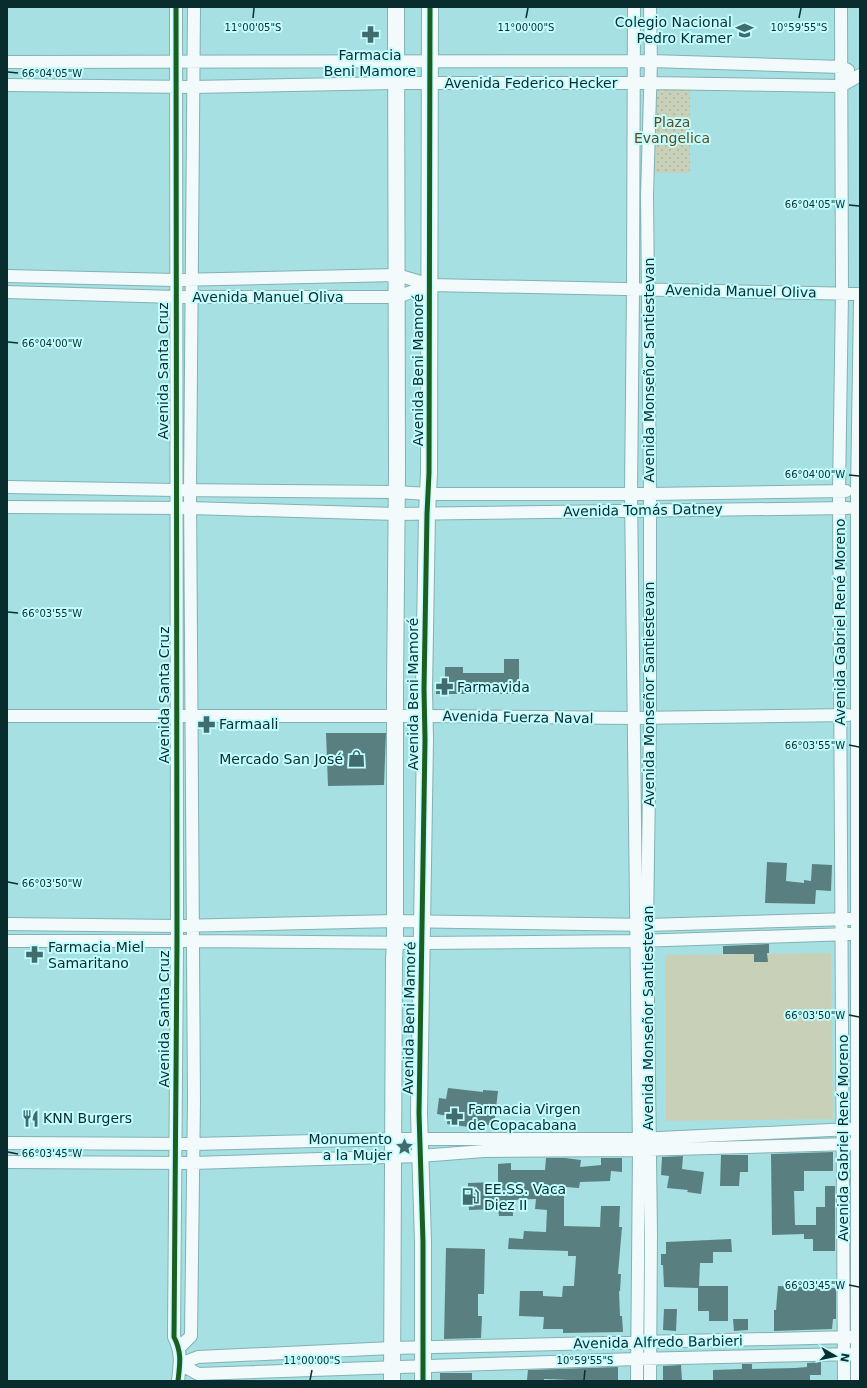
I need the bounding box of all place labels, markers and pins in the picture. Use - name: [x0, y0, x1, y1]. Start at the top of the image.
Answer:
- place label: Colegio Nacional Pedro Kramer: [615, 14, 732, 46]
- school or university icon: Colegio Nacional Pedro Kramer: [735, 20, 755, 40]
- pharmacy icon: Farmacia Beni Mamore: [360, 25, 380, 45]
- place label: Farmacia Beni Mamore: [324, 47, 416, 79]
- pharmacy icon: Farmavida: [434, 677, 454, 697]
- place label: Farmavida: [457, 679, 530, 695]
- pharmacy icon: Farmaali: [196, 714, 216, 734]
- place label: Farmaali: [219, 716, 278, 732]
- shop icon: Mercado San José: [346, 749, 366, 769]
- place label: Mercado San José: [219, 751, 343, 767]
- place label: Farmacia Miel Samaritano: [48, 939, 144, 971]
- pharmacy icon: Farmacia Miel Samaritano: [25, 945, 45, 965]
- place label: Farmacia Virgen de Copacabana: [468, 1101, 581, 1133]
- pharmacy icon: Farmacia Virgen de Copacabana: [445, 1107, 465, 1127]
- restaurant icon: KNN Burgers: [20, 1108, 40, 1128]
- place label: KNN Burgers: [43, 1110, 132, 1126]
- place label: Monumento a la Mujer: [308, 1131, 392, 1163]
- place icon: Monumento a la Mujer: [395, 1137, 415, 1157]
- place label: EE.SS. Vaca Diez II: [484, 1181, 566, 1213]
- fuel station icon: EE.SS. Vaca Diez II: [461, 1187, 481, 1207]

